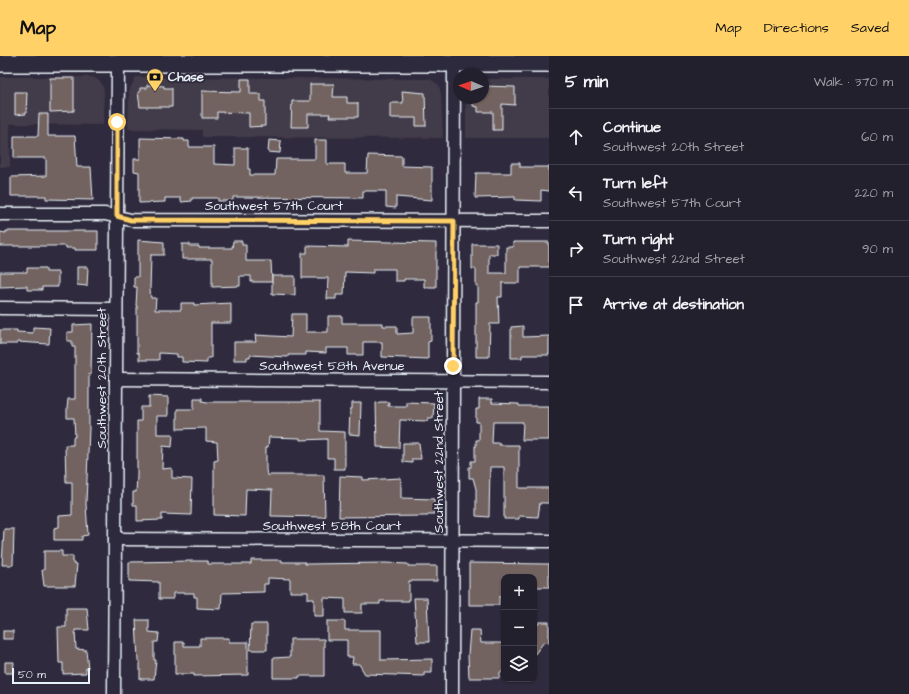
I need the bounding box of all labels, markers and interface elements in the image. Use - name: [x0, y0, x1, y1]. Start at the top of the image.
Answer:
- text: Map: [20, 15, 56, 42]
- text: Map: [715, 18, 742, 38]
- text: Directions: [764, 18, 829, 38]
- text: Saved: [851, 18, 889, 38]
- bank icon: Chase: [145, 67, 165, 92]
- place label: Chase: [168, 68, 204, 86]
- north arrow: [453, 68, 489, 104]
- text: 5 min: [565, 70, 608, 94]
- text: Walk · 370 m: [814, 73, 893, 91]
- route start: [108, 113, 126, 131]
- text: Continue: [603, 117, 661, 138]
- icon: ahead: [565, 126, 587, 148]
- text: 60 m: [861, 128, 893, 146]
- text: Southwest 20th Street: [603, 138, 744, 156]
- text: Turn left: [603, 173, 667, 194]
- icon: left: [565, 182, 587, 204]
- text: 220 m: [855, 184, 893, 202]
- text: Southwest 57th Court: [603, 194, 741, 212]
- street label: Southwest 57th Court: [205, 197, 344, 215]
- text: Turn right: [603, 229, 674, 250]
- icon: right: [565, 238, 587, 260]
- text: 90 m: [862, 240, 893, 258]
- text: Southwest 22nd Street: [603, 250, 745, 268]
- icon: arrive: [565, 294, 587, 316]
- text: Arrive at destination: [603, 294, 744, 315]
- street label: Southwest 20th Street: [93, 307, 111, 449]
- street label: Southwest 58th Avenue: [259, 357, 405, 375]
- route end: [444, 357, 462, 375]
- street label: Southwest 22nd Street: [430, 390, 448, 533]
- street label: Southwest 58th Court: [263, 517, 402, 535]
- map controls: [501, 574, 537, 682]
- button: +: [501, 574, 537, 610]
- button: −: [501, 610, 537, 646]
- button: layers: [501, 646, 537, 682]
- scale bar: [12, 666, 90, 685]
- text: 50 m: [18, 667, 46, 682]

